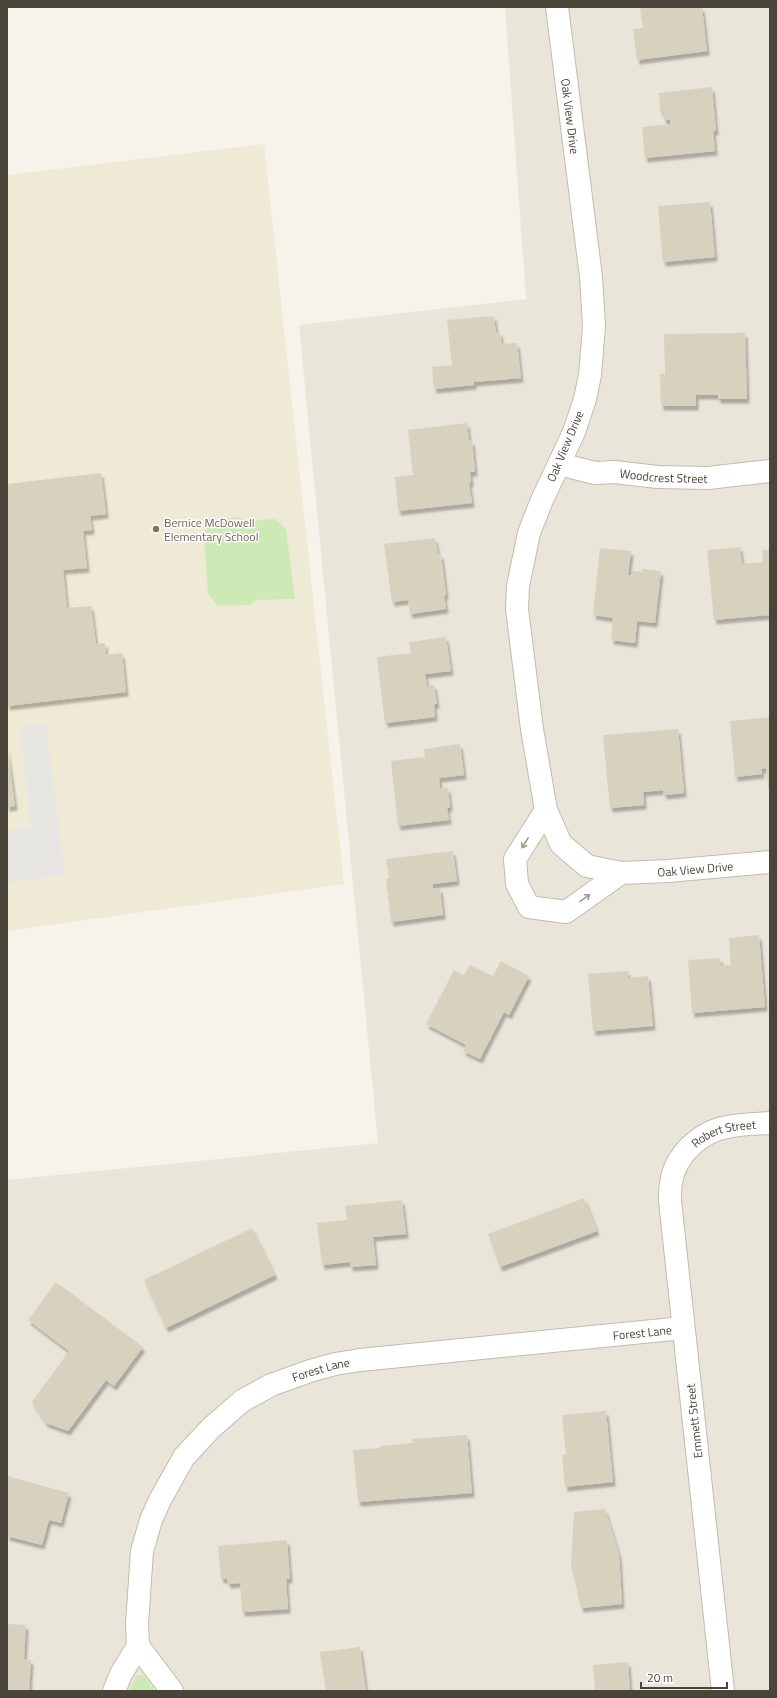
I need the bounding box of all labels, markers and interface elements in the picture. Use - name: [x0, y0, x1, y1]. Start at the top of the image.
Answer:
- street label: Oak View Drive: [557, 77, 585, 155]
- street label: Oak View Drive: [541, 407, 589, 485]
- street label: Woodcrest Street: [619, 463, 709, 488]
- place label: Bernice McDowell Elementary School: [164, 513, 258, 546]
- marker: Bernice McDowell Elementary School: [151, 524, 161, 534]
- one-way arrow: [521, 837, 529, 848]
- street label: Oak View Drive: [657, 856, 734, 881]
- one-way arrow: [579, 894, 590, 902]
- street label: Robert Street: [686, 1114, 757, 1152]
- street label: Forest Lane: [612, 1320, 673, 1344]
- street label: Forest Lane: [289, 1352, 351, 1386]
- street label: Emmett Street: [681, 1382, 707, 1459]
- scale bar: [641, 1664, 727, 1690]
- text: 20 m: [647, 1668, 673, 1687]

